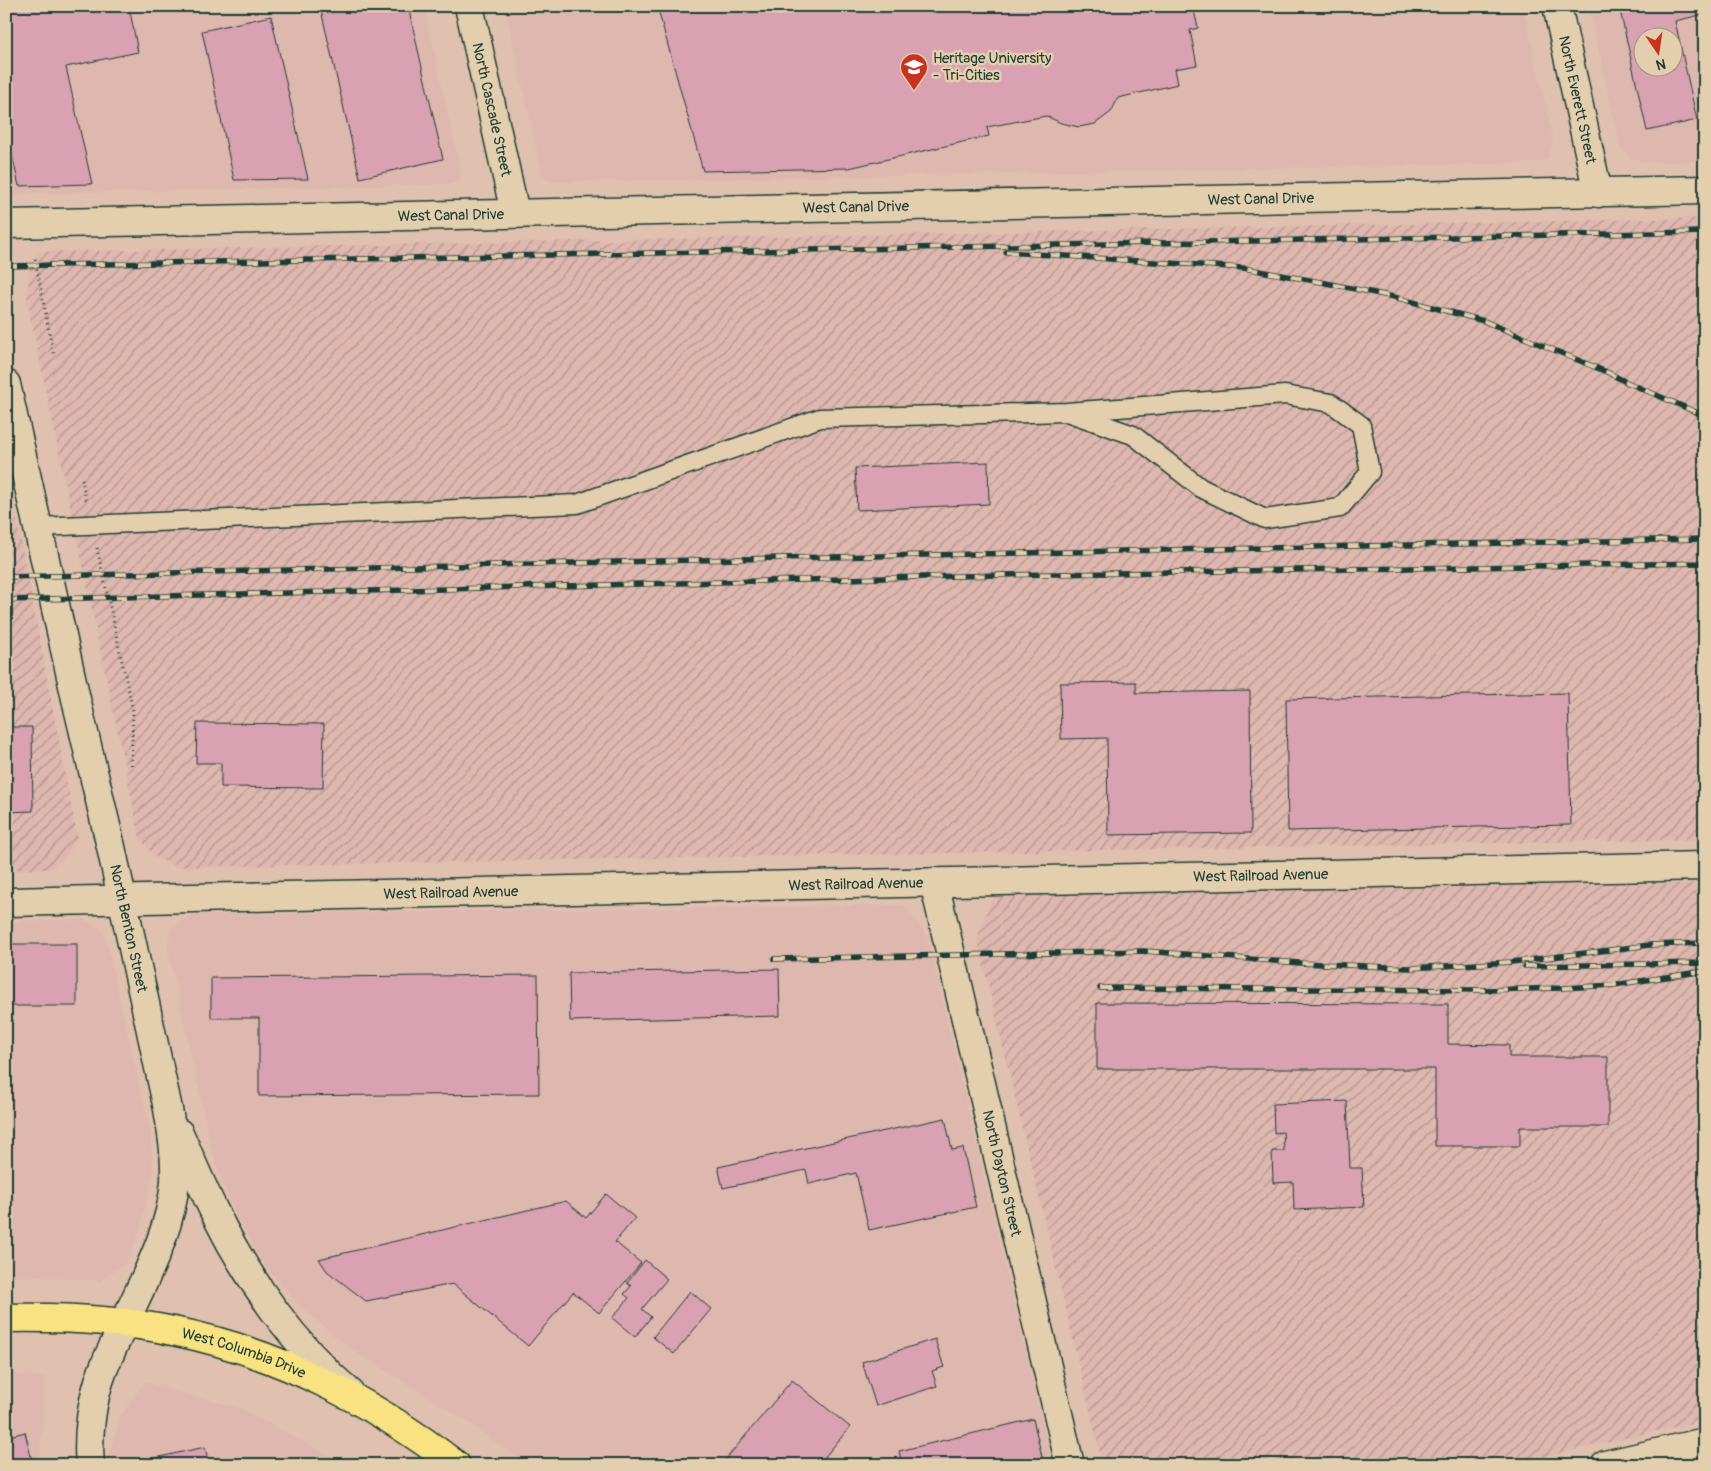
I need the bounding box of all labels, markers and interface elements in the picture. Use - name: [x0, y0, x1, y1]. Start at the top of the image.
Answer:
- north arrow: [1634, 28, 1684, 78]
- street label: North Everett Street: [1554, 34, 1601, 167]
- street label: North Cascade Street: [467, 41, 516, 179]
- place label: Heritage University - Tri-Cities: [933, 49, 1052, 85]
- school or university icon: Heritage University - Tri-Cities: [899, 52, 929, 91]
- text: N: [1654, 55, 1667, 74]
- street label: West Canal Drive: [1207, 189, 1315, 210]
- street label: West Canal Drive: [802, 197, 910, 218]
- street label: West Canal Drive: [398, 205, 505, 226]
- street label: North Benton Street: [105, 863, 152, 995]
- street label: West Railroad Avenue: [1193, 865, 1329, 887]
- street label: West Railroad Avenue: [788, 874, 924, 895]
- street label: West Railroad Avenue: [383, 882, 519, 904]
- street label: North Dayton Street: [978, 1108, 1026, 1239]
- street label: West Columbia Drive: [180, 1324, 309, 1383]

